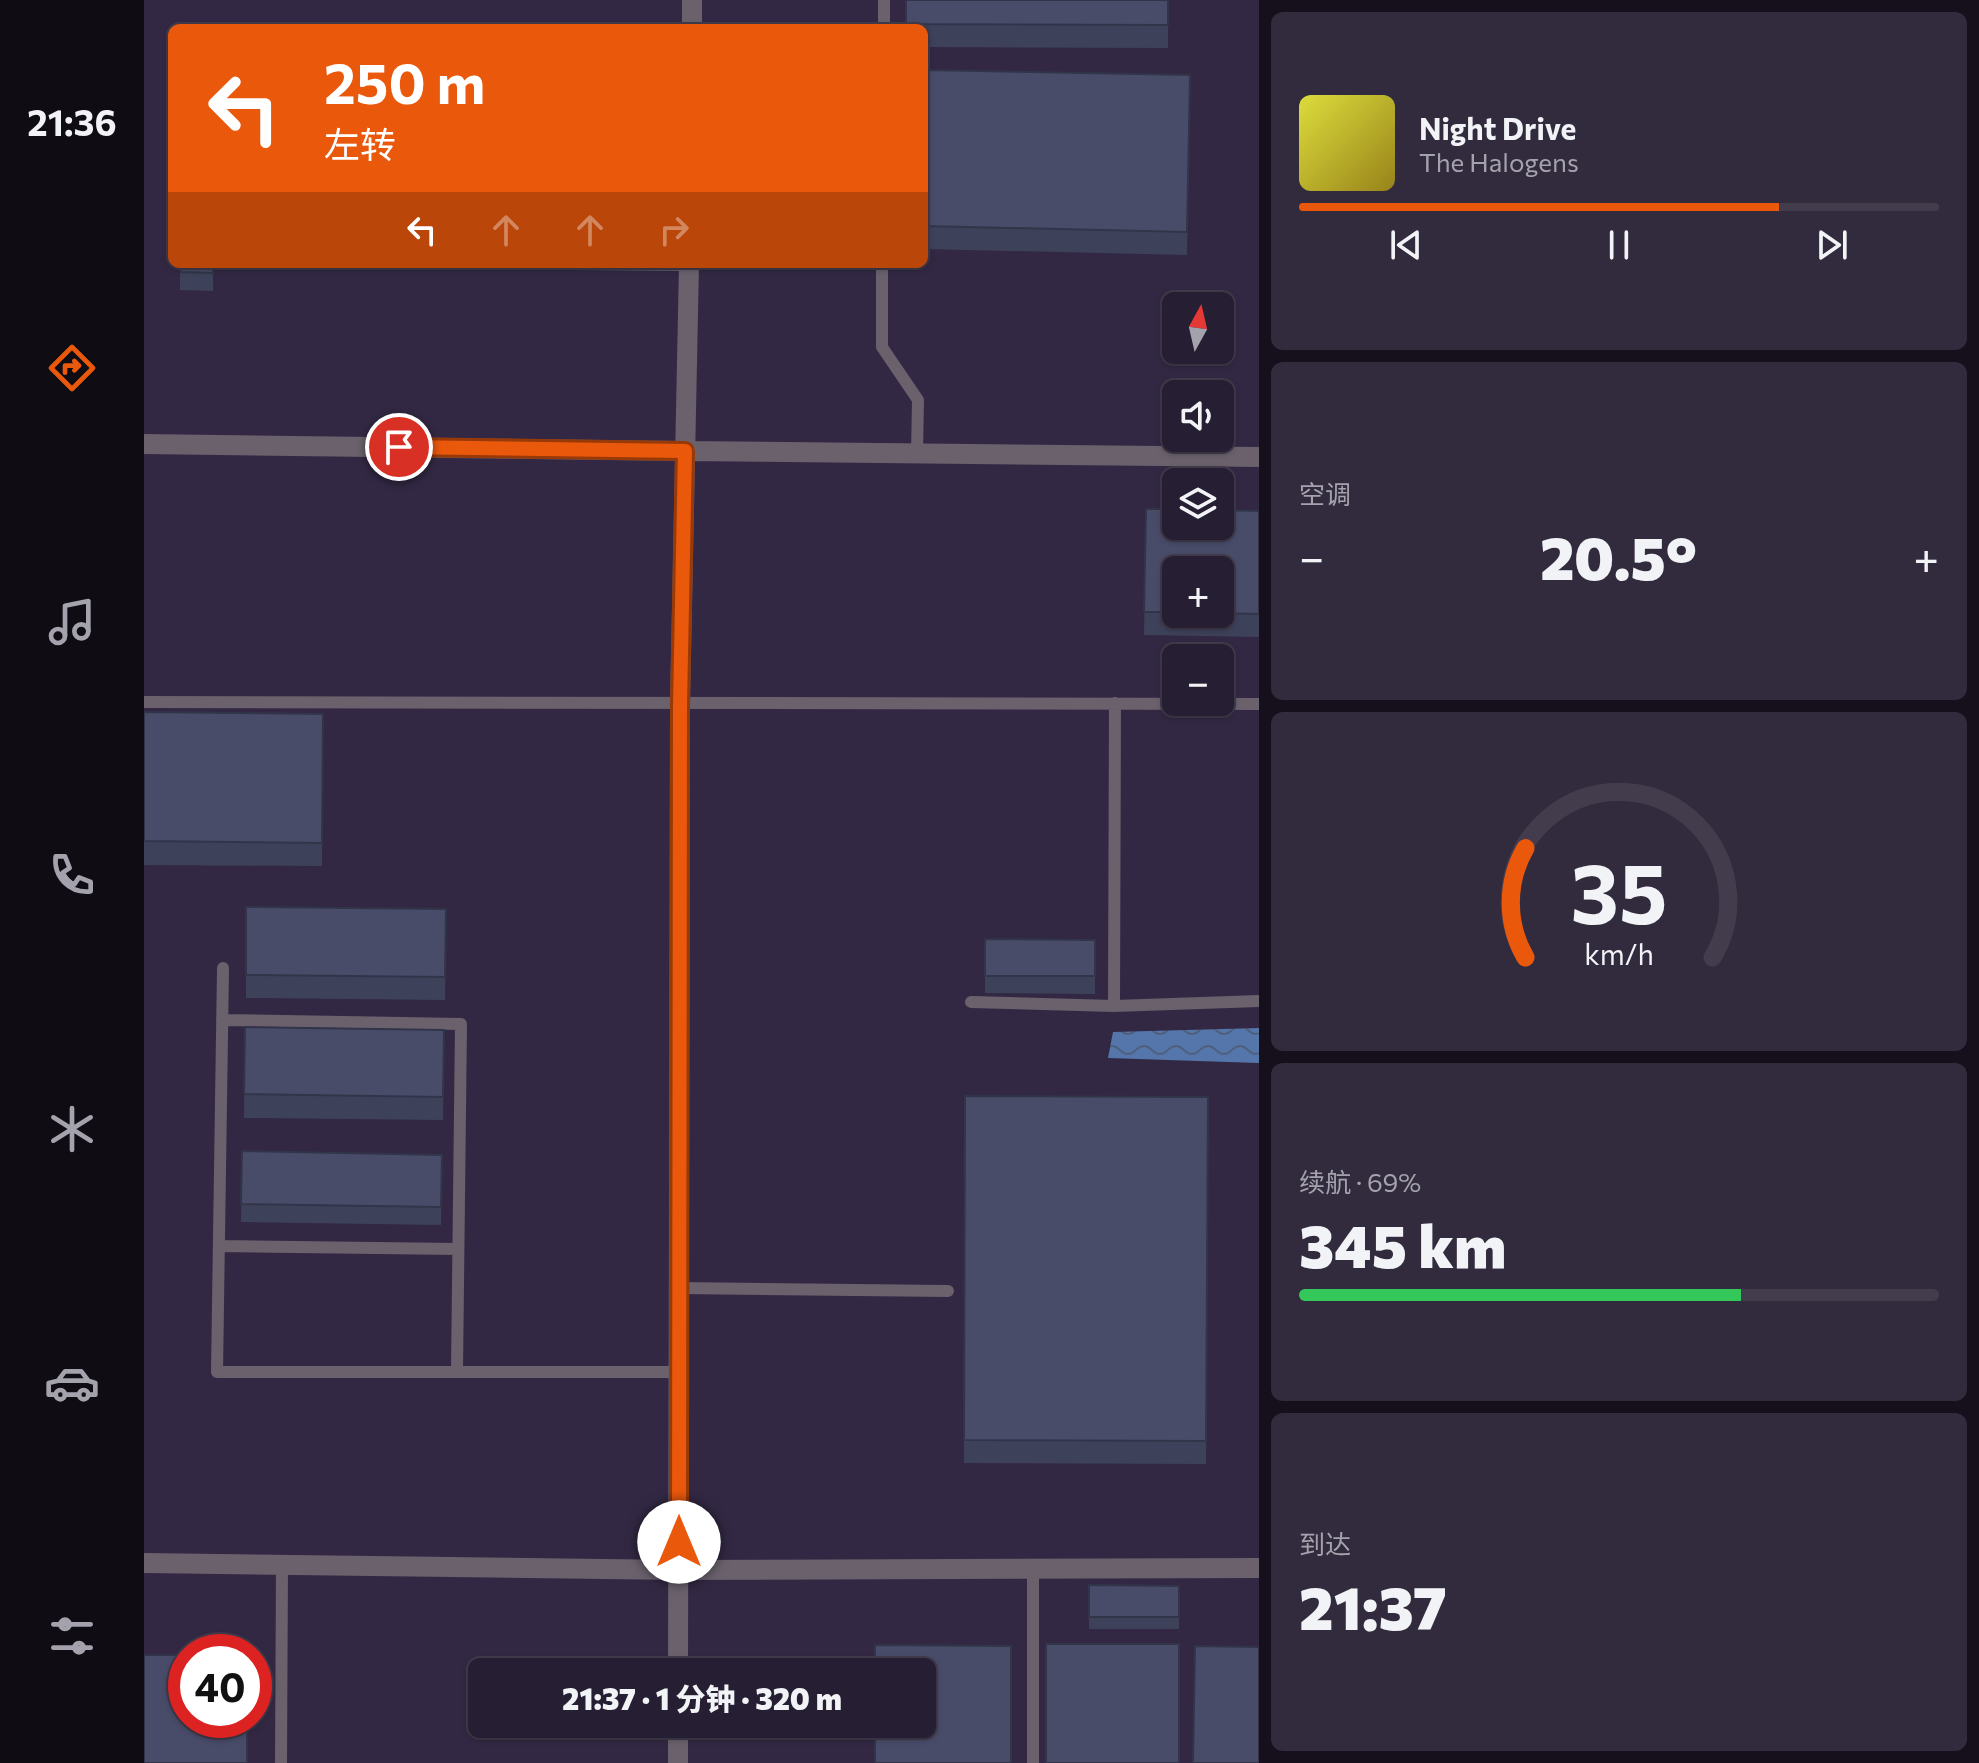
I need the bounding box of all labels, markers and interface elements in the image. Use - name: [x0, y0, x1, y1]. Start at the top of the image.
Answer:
- text: 250 m: [324, 47, 485, 116]
- icon: left: [192, 56, 296, 160]
- text: 21:36: [27, 99, 117, 143]
- text: Night Drive: [1419, 109, 1576, 146]
- text: 左转: [324, 121, 396, 165]
- text: The Halogens: [1419, 146, 1579, 177]
- icon: left: [400, 208, 444, 252]
- icon: ahead: [484, 208, 528, 252]
- icon: ahead: [568, 208, 612, 252]
- icon: right: [652, 208, 696, 252]
- icon: previous: [1384, 223, 1428, 267]
- icon: pause: [1597, 223, 1641, 267]
- icon: next: [1810, 223, 1854, 267]
- north arrow: [1162, 292, 1234, 364]
- map controls: [1162, 292, 1234, 716]
- icon: directions: [44, 340, 100, 396]
- button: sound: [1162, 380, 1234, 452]
- pin: [365, 413, 433, 481]
- icon: arrive: [377, 425, 421, 469]
- button: layers: [1162, 468, 1234, 540]
- text: 空调: [1299, 478, 1351, 509]
- text: 20.5°: [1540, 519, 1697, 592]
- text: −: [1299, 529, 1324, 583]
- text: +: [1913, 529, 1939, 583]
- button: +: [1162, 556, 1234, 628]
- icon: music: [44, 594, 100, 650]
- button: −: [1162, 644, 1234, 716]
- text: 35: [1571, 838, 1667, 940]
- icon: phone: [44, 847, 100, 903]
- text: km/h: [1584, 936, 1654, 971]
- icon: climate: [44, 1101, 100, 1157]
- text: 续航 · 69%: [1299, 1166, 1421, 1197]
- text: 345 km: [1299, 1207, 1506, 1280]
- icon: car: [44, 1355, 100, 1411]
- position arrow: [637, 1500, 721, 1584]
- text: 到达: [1299, 1528, 1351, 1559]
- text: 21:37: [1299, 1569, 1447, 1642]
- icon: filters: [44, 1608, 100, 1664]
- speed limit sign: 40: [168, 1634, 272, 1738]
- text: 21:37 · 1 分钟 · 320 m: [562, 1679, 842, 1716]

